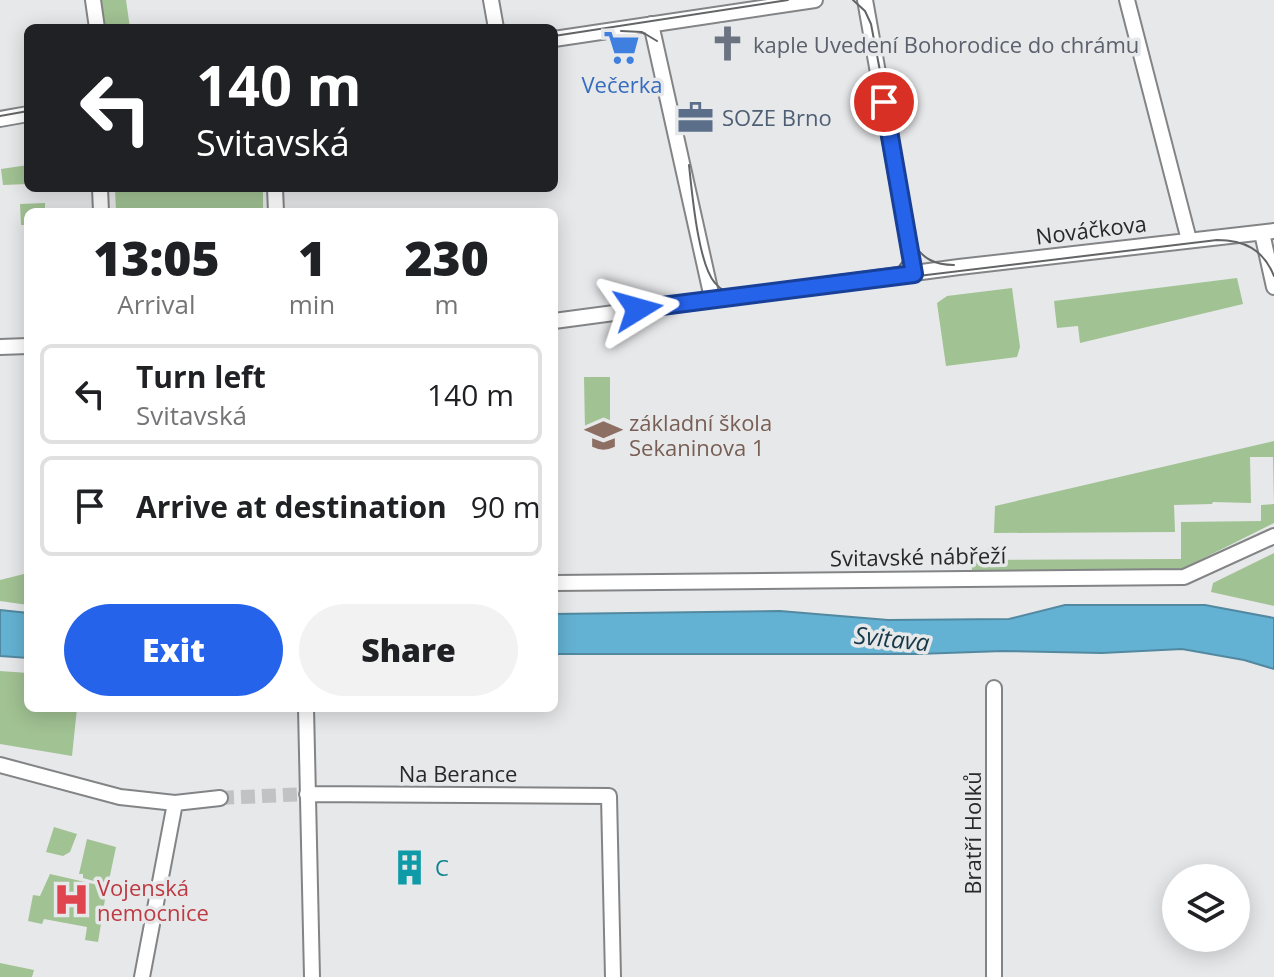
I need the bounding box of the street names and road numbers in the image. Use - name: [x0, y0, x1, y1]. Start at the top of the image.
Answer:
- street label: Nováčkova: [1034, 207, 1148, 251]
- street label: Svitavské nábřeží: [830, 539, 1007, 573]
- street label: Na Berance: [399, 758, 517, 788]
- street label: Bratří Holků: [957, 771, 987, 895]

